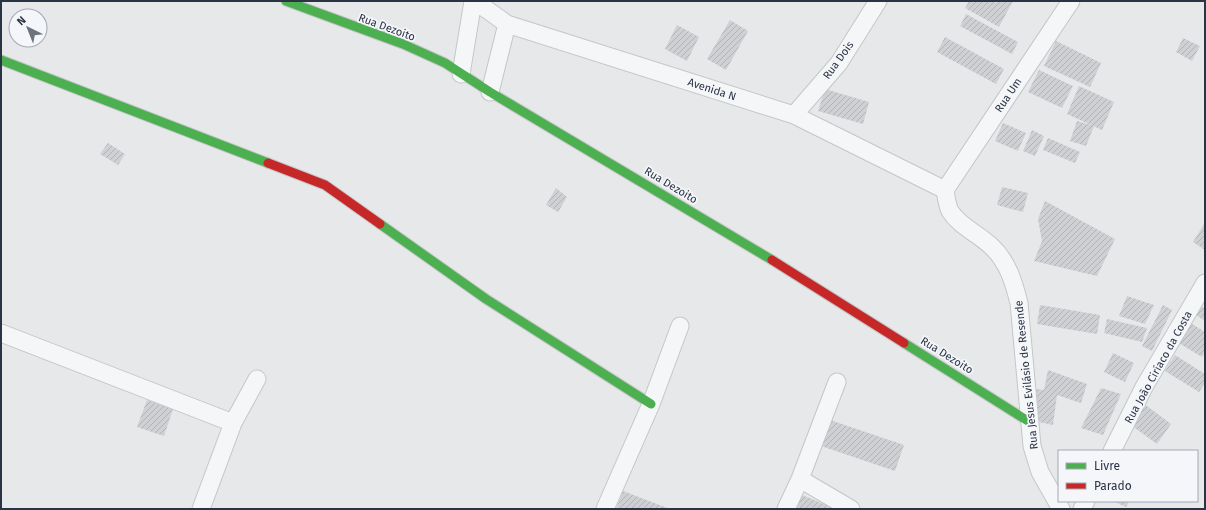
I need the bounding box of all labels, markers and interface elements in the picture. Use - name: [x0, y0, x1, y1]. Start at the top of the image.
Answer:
- north arrow: [8, 8, 48, 48]
- street label: Rua Dezoito: [357, 11, 417, 44]
- text: N: [14, 14, 29, 28]
- street label: Rua Dois: [820, 39, 857, 82]
- street label: Avenida N: [686, 76, 738, 103]
- street label: Rua Um: [992, 76, 1025, 115]
- street label: Rua Dezoito: [642, 165, 700, 206]
- street label: Rua Jesus Evilásio de Resende: [1012, 300, 1041, 450]
- street label: Rua João Ciríaco da Costa: [1122, 309, 1195, 426]
- street label: Rua Dezoito: [918, 334, 975, 377]
- legend: [1058, 450, 1198, 502]
- text: Livre: [1094, 459, 1120, 473]
- text: Parado: [1094, 479, 1132, 493]

